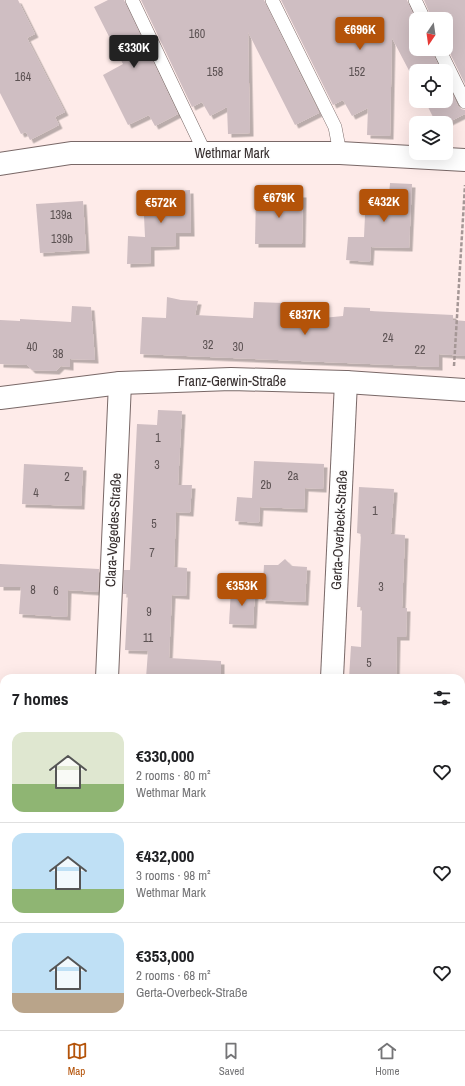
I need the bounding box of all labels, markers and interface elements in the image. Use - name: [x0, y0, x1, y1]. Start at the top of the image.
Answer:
- north arrow: [409, 12, 453, 56]
- map controls: [409, 12, 453, 160]
- pin: €696K: [332, 17, 388, 51]
- text: €696K: [344, 21, 376, 38]
- house number: 160: [189, 26, 205, 42]
- pin: €330K: [106, 35, 162, 69]
- text: €330K: [118, 39, 150, 56]
- house number: 158: [207, 64, 223, 80]
- house number: 152: [349, 64, 365, 80]
- button: locate: [409, 64, 453, 108]
- house number: 164: [15, 69, 32, 85]
- button: layers: [409, 116, 453, 160]
- street label: Wethmar Mark: [194, 144, 270, 162]
- pin: €679K: [251, 185, 307, 219]
- text: €679K: [263, 189, 295, 206]
- pin: €432K: [356, 189, 412, 223]
- pin: €572K: [133, 190, 189, 224]
- text: €432K: [368, 193, 400, 210]
- text: €572K: [145, 194, 177, 211]
- house number: 139a: [50, 207, 72, 223]
- house number: 139b: [51, 231, 73, 247]
- pin: €837K: [277, 302, 333, 336]
- text: €837K: [289, 306, 321, 323]
- house number: 24: [383, 330, 394, 346]
- house number: 32: [203, 337, 213, 353]
- house number: 40: [27, 339, 37, 355]
- house number: 30: [233, 339, 243, 355]
- house number: 22: [415, 342, 425, 358]
- house number: 38: [53, 346, 63, 362]
- street label: Franz-Gerwin-Straße: [178, 372, 286, 390]
- house number: 1: [155, 430, 161, 446]
- house number: 3: [154, 457, 160, 473]
- house number: 2a: [288, 468, 299, 484]
- house number: 2: [64, 469, 70, 485]
- street label: Gerta-Overbeck-Straße: [327, 470, 351, 590]
- street label: Clara-Vogedes-Straße: [101, 472, 125, 588]
- house number: 2b: [261, 477, 271, 493]
- house number: 4: [33, 485, 39, 501]
- house number: 1: [372, 503, 378, 519]
- house number: 5: [151, 516, 157, 532]
- house number: 7: [149, 545, 155, 561]
- pin: €353K: [214, 573, 270, 607]
- text: €353K: [226, 577, 258, 594]
- house number: 3: [378, 579, 384, 595]
- house number: 8: [30, 582, 36, 598]
- house number: 6: [53, 583, 59, 599]
- house number: 9: [146, 604, 152, 620]
- house number: 11: [143, 630, 154, 646]
- house number: 5: [366, 655, 372, 671]
- text: 7 homes: [12, 687, 69, 710]
- icon: filters: [431, 687, 453, 709]
- text: €330,000: [136, 744, 194, 767]
- icon: home: [44, 748, 92, 796]
- icon: heart: [431, 761, 453, 783]
- text: 2 rooms · 80 m²: [136, 767, 211, 784]
- text: Wethmar Mark: [136, 784, 206, 801]
- text: €432,000: [136, 844, 194, 867]
- icon: home: [44, 849, 92, 897]
- icon: heart: [431, 862, 453, 884]
- text: 3 rooms · 98 m²: [136, 867, 211, 884]
- text: Wethmar Mark: [136, 884, 206, 901]
- text: €353,000: [136, 944, 194, 967]
- icon: home: [44, 949, 92, 997]
- icon: heart: [431, 962, 453, 984]
- text: 2 rooms · 68 m²: [136, 967, 211, 984]
- text: Gerta-Overbeck-Straße: [136, 984, 247, 1001]
- tab: Map: [66, 1040, 88, 1078]
- tab: Saved: [219, 1040, 244, 1078]
- tab: Home: [375, 1040, 399, 1078]

